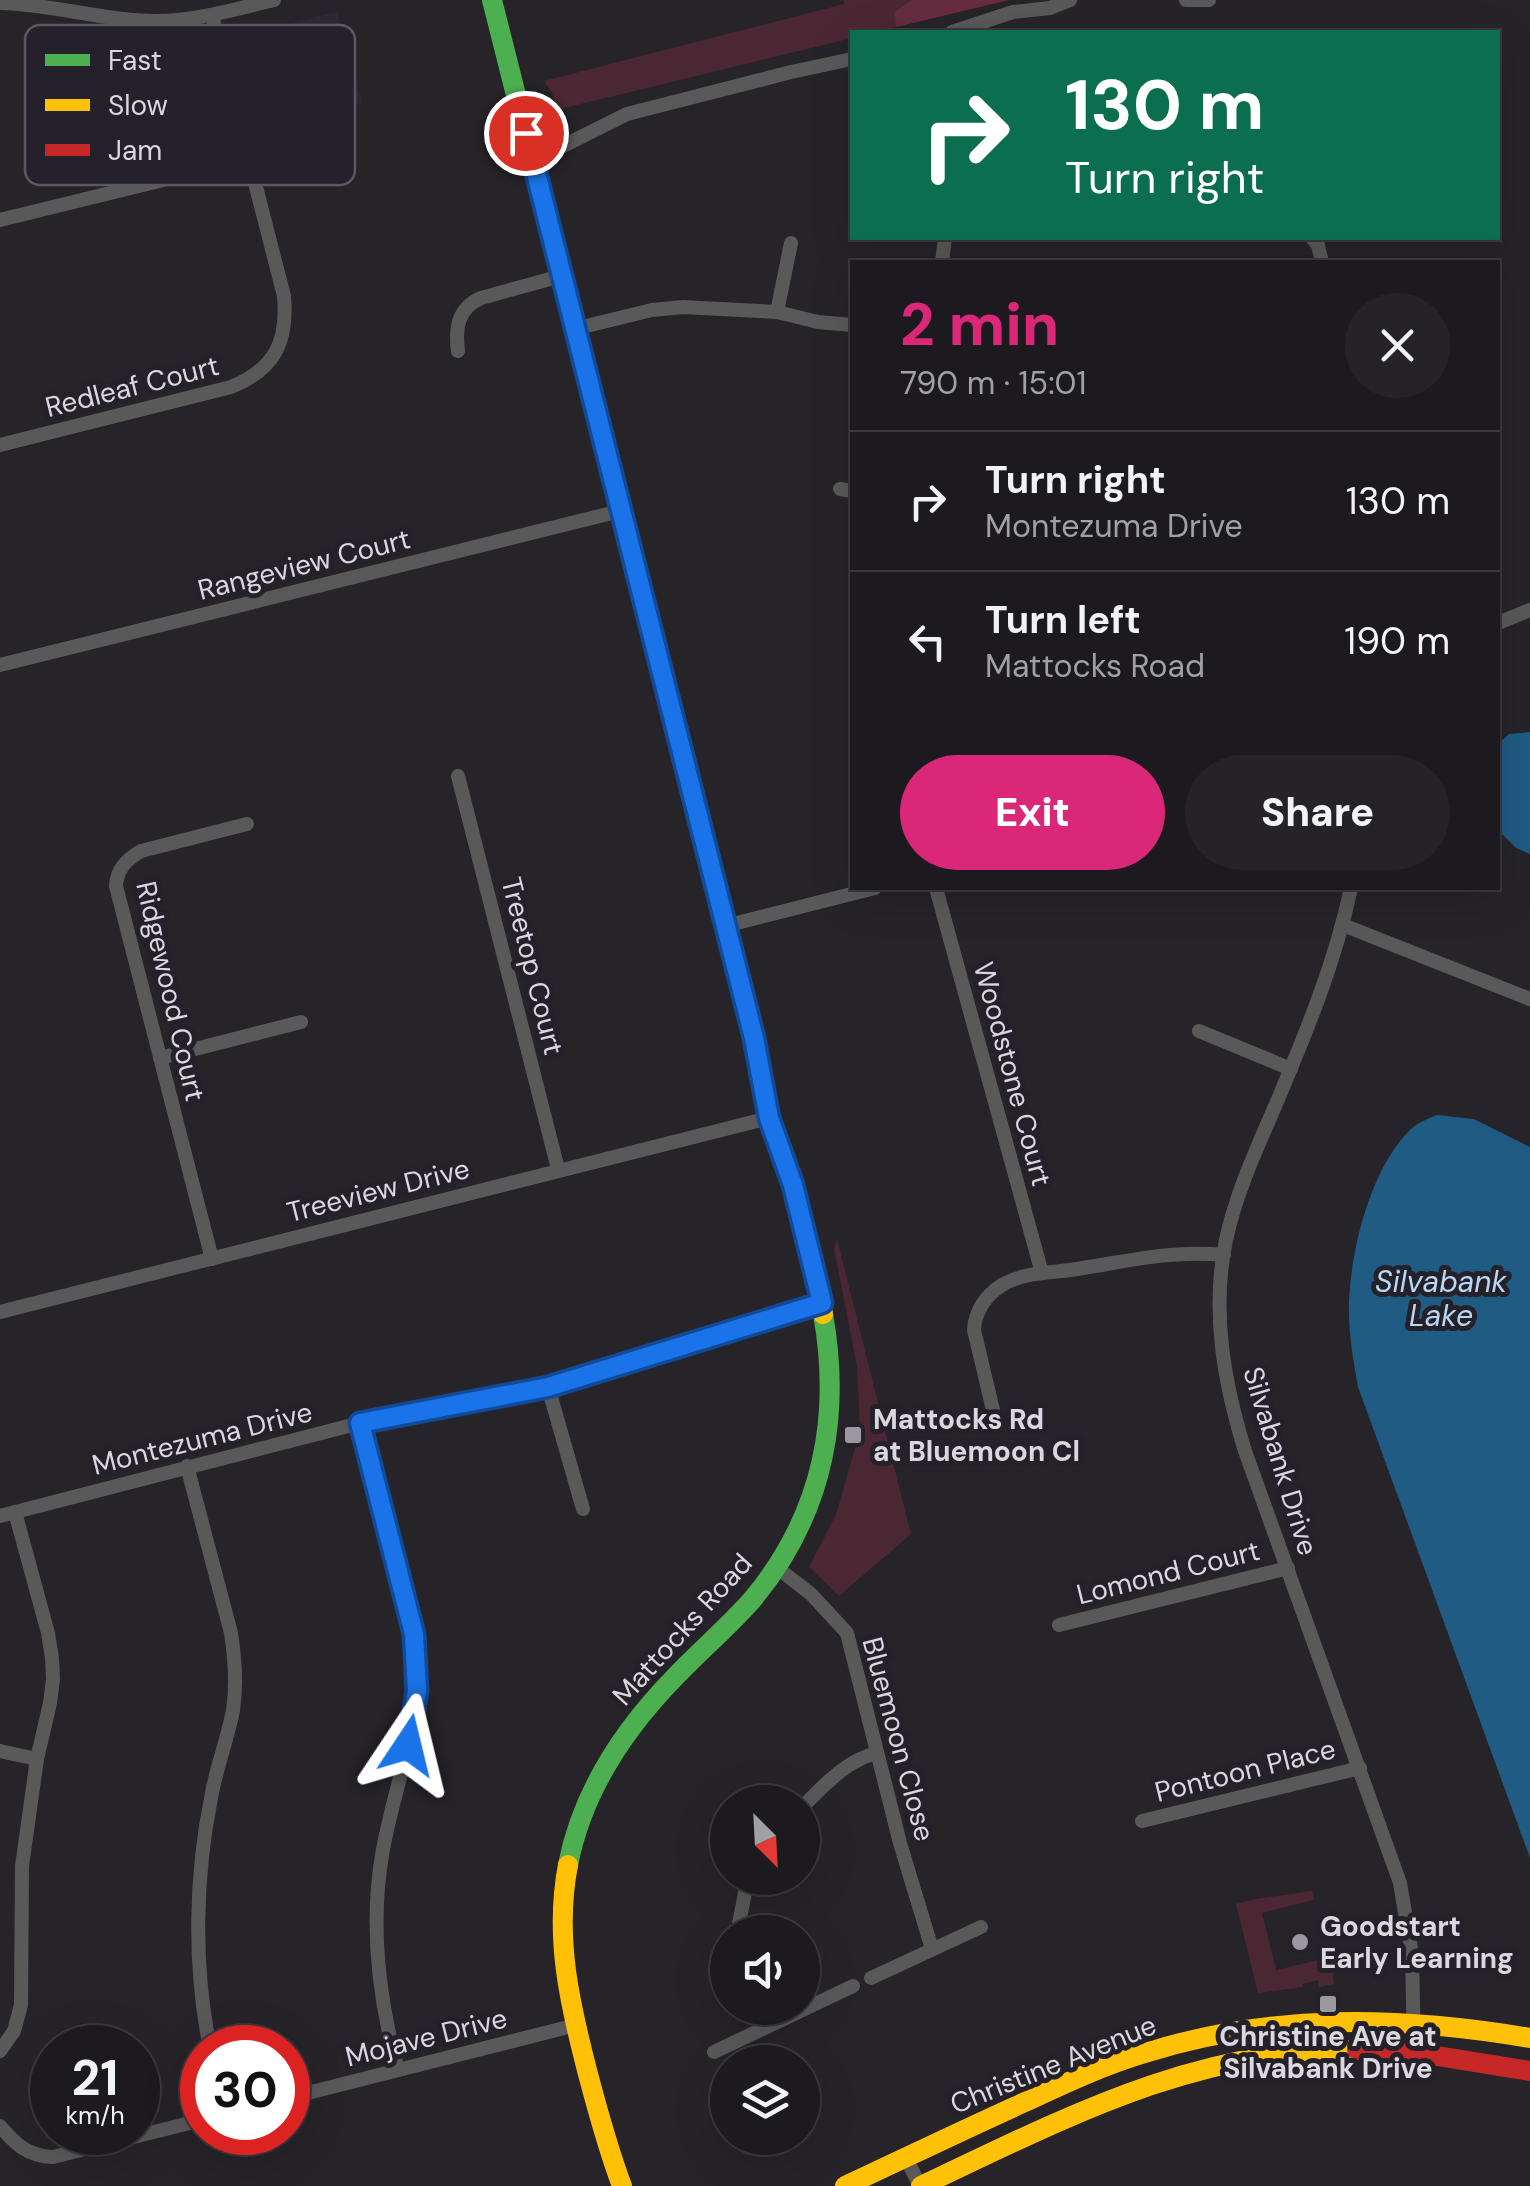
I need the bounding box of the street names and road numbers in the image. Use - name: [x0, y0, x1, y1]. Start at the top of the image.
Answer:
- street label: Redleaf Court: [41, 347, 223, 426]
- street label: Rangeview Court: [194, 520, 414, 609]
- street label: Treetop Court: [493, 874, 572, 1059]
- street label: Ridgewood Court: [127, 878, 214, 1105]
- street label: Woodstone Court: [965, 958, 1060, 1190]
- street label: Treeview Drive: [283, 1150, 473, 1231]
- street label: Silvabank Drive: [1234, 1362, 1327, 1560]
- street label: Montezuma Drive: [88, 1393, 316, 1484]
- street label: Lomond Court: [1073, 1532, 1264, 1613]
- street label: Mattocks Road: [604, 1545, 761, 1713]
- street label: Bluemoon Close: [854, 1633, 944, 1845]
- street label: Pontoon Place: [1151, 1730, 1339, 1811]
- street label: Mojave Drive: [341, 2000, 511, 2075]
- street label: Christine Avenue: [945, 2006, 1162, 2123]

